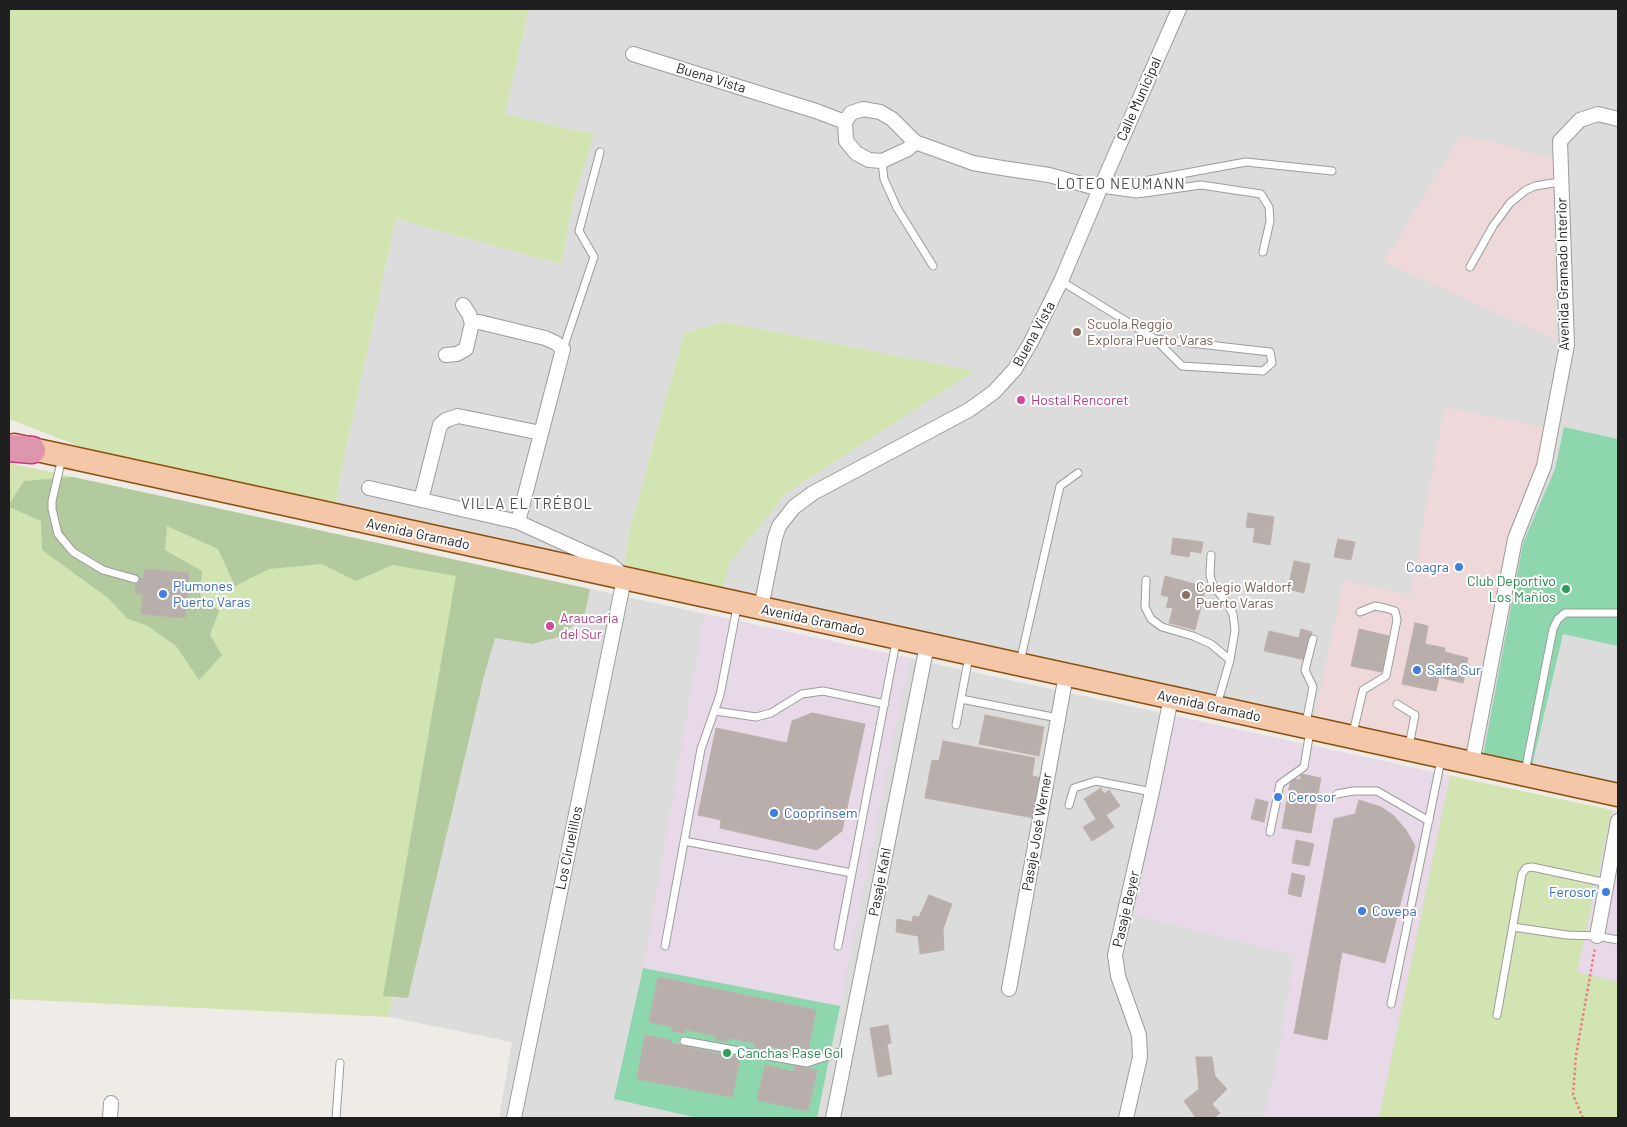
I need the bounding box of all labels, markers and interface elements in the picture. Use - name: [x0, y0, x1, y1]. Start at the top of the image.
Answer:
- street label: Calle Municipal: [1113, 55, 1165, 143]
- street label: Buena Vista: [674, 59, 748, 97]
- district label: LOTEO NEUMANN: [1055, 175, 1187, 193]
- street label: Avenida Gramado Interior: [1553, 197, 1573, 351]
- street label: Buena Vista: [1009, 299, 1059, 369]
- place label: Scuola Reggio Explora Puerto Varas: [1087, 316, 1213, 348]
- marker: Scuola Reggio Explora Puerto Varas: [1071, 326, 1083, 338]
- place label: Hostal Rencoret: [1031, 392, 1129, 408]
- marker: Hostal Rencoret: [1015, 394, 1027, 406]
- district label: VILLA EL TRÉBOL: [459, 495, 595, 513]
- street label: Avenida Gramado: [365, 515, 471, 553]
- place label: Coagra: [1406, 559, 1449, 575]
- marker: Coagra: [1453, 561, 1465, 573]
- place label: Club Deportivo Los Mañíos: [1467, 573, 1556, 606]
- place label: Plumones Puerto Varas: [173, 578, 251, 610]
- place label: Colegio Waldorf Puerto Varas: [1196, 579, 1292, 612]
- marker: Club Deportivo Los Mañíos: [1560, 583, 1572, 595]
- marker: Plumones Puerto Varas: [157, 588, 169, 600]
- marker: Colegio Waldorf Puerto Varas: [1180, 589, 1192, 601]
- street label: Avenida Gramado: [760, 601, 866, 639]
- place label: Araucaria del Sur: [560, 610, 618, 642]
- marker: Araucaria del Sur: [544, 620, 556, 632]
- place label: Salfa Sur: [1427, 662, 1481, 678]
- marker: Salfa Sur: [1411, 664, 1423, 676]
- street label: Avenida Gramado: [1156, 687, 1262, 725]
- street label: Pasaje José Werner: [1018, 772, 1056, 892]
- place label: Cerosor: [1288, 789, 1336, 805]
- marker: Cerosor: [1272, 791, 1284, 803]
- street label: Los Ciruelillos: [552, 805, 586, 891]
- place label: Cooprinsem: [784, 805, 857, 821]
- marker: Cooprinsem: [768, 807, 780, 819]
- street label: Pasaje Kahl: [865, 846, 895, 918]
- street label: Pasaje Beyer: [1109, 869, 1143, 949]
- place label: Ferosor: [1549, 884, 1596, 900]
- marker: Ferosor: [1600, 886, 1612, 898]
- place label: Covepa: [1372, 903, 1417, 919]
- marker: Covepa: [1356, 905, 1368, 917]
- place label: Canchas Pase Gol: [737, 1045, 843, 1061]
- marker: Canchas Pase Gol: [721, 1047, 733, 1059]

